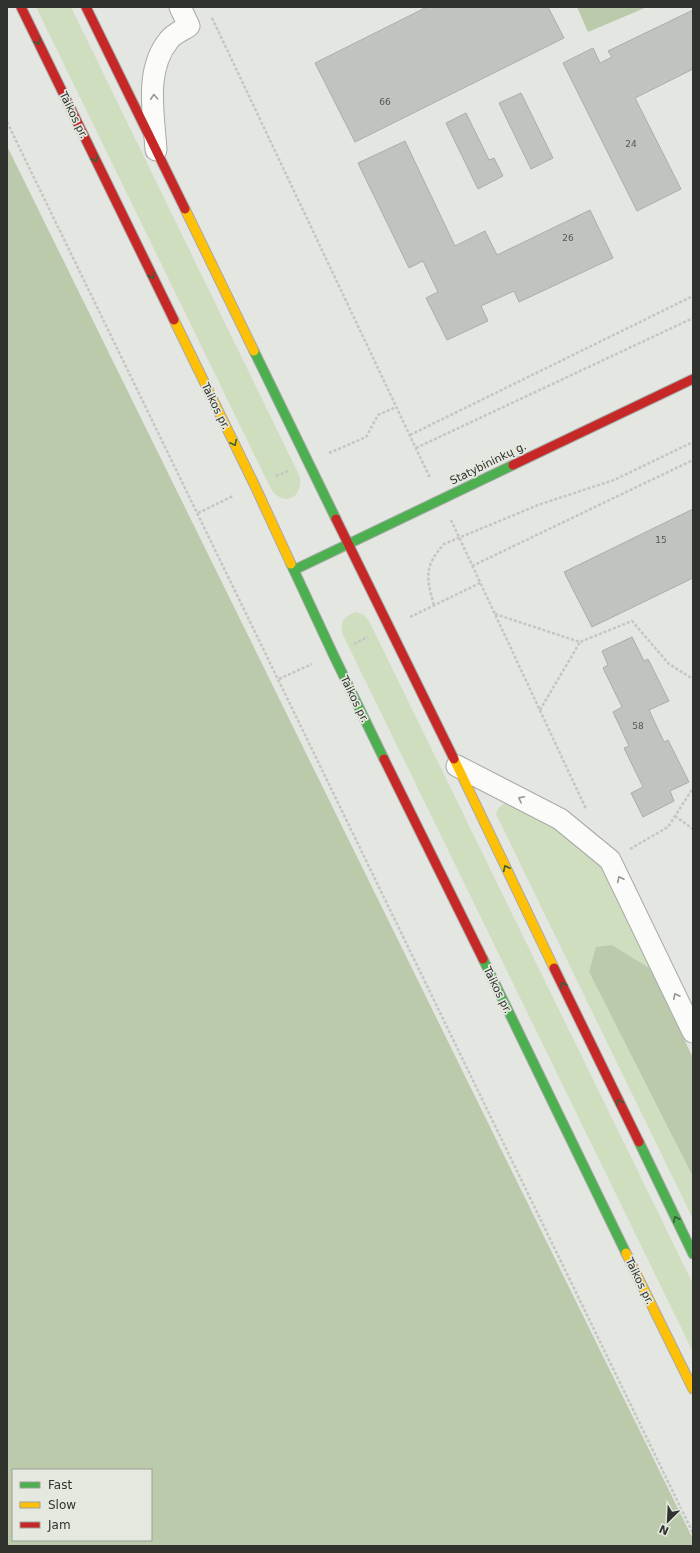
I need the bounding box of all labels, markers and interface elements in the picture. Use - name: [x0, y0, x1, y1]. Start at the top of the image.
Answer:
- one-way arrow: [33, 38, 41, 45]
- street label: Taikos pr.: [56, 89, 90, 141]
- one-way arrow: [149, 94, 158, 100]
- house number: 66: [379, 97, 391, 107]
- house number: 24: [625, 139, 637, 149]
- one-way arrow: [90, 155, 98, 162]
- house number: 26: [562, 233, 574, 243]
- one-way arrow: [147, 271, 155, 279]
- street label: Taikos pr.: [198, 380, 232, 432]
- one-way arrow: [229, 439, 237, 446]
- street label: Statybininkų g.: [448, 439, 528, 488]
- house number: 15: [655, 535, 667, 545]
- street label: Taikos pr.: [337, 673, 371, 725]
- house number: 58: [632, 721, 644, 731]
- one-way arrow: [518, 796, 525, 804]
- one-way arrow: [503, 865, 511, 872]
- one-way arrow: [617, 876, 625, 884]
- street label: Taikos pr.: [480, 964, 514, 1016]
- one-way arrow: [560, 982, 568, 990]
- one-way arrow: [673, 993, 681, 1001]
- one-way arrow: [616, 1099, 624, 1107]
- one-way arrow: [673, 1216, 681, 1224]
- street label: Taikos pr.: [622, 1255, 656, 1307]
- legend: [12, 1469, 152, 1541]
- text: Fast: [48, 1478, 72, 1492]
- text: Slow: [48, 1498, 76, 1512]
- north arrow: [648, 1501, 688, 1541]
- text: Jam: [47, 1518, 71, 1532]
- text: N: [657, 1522, 671, 1537]

